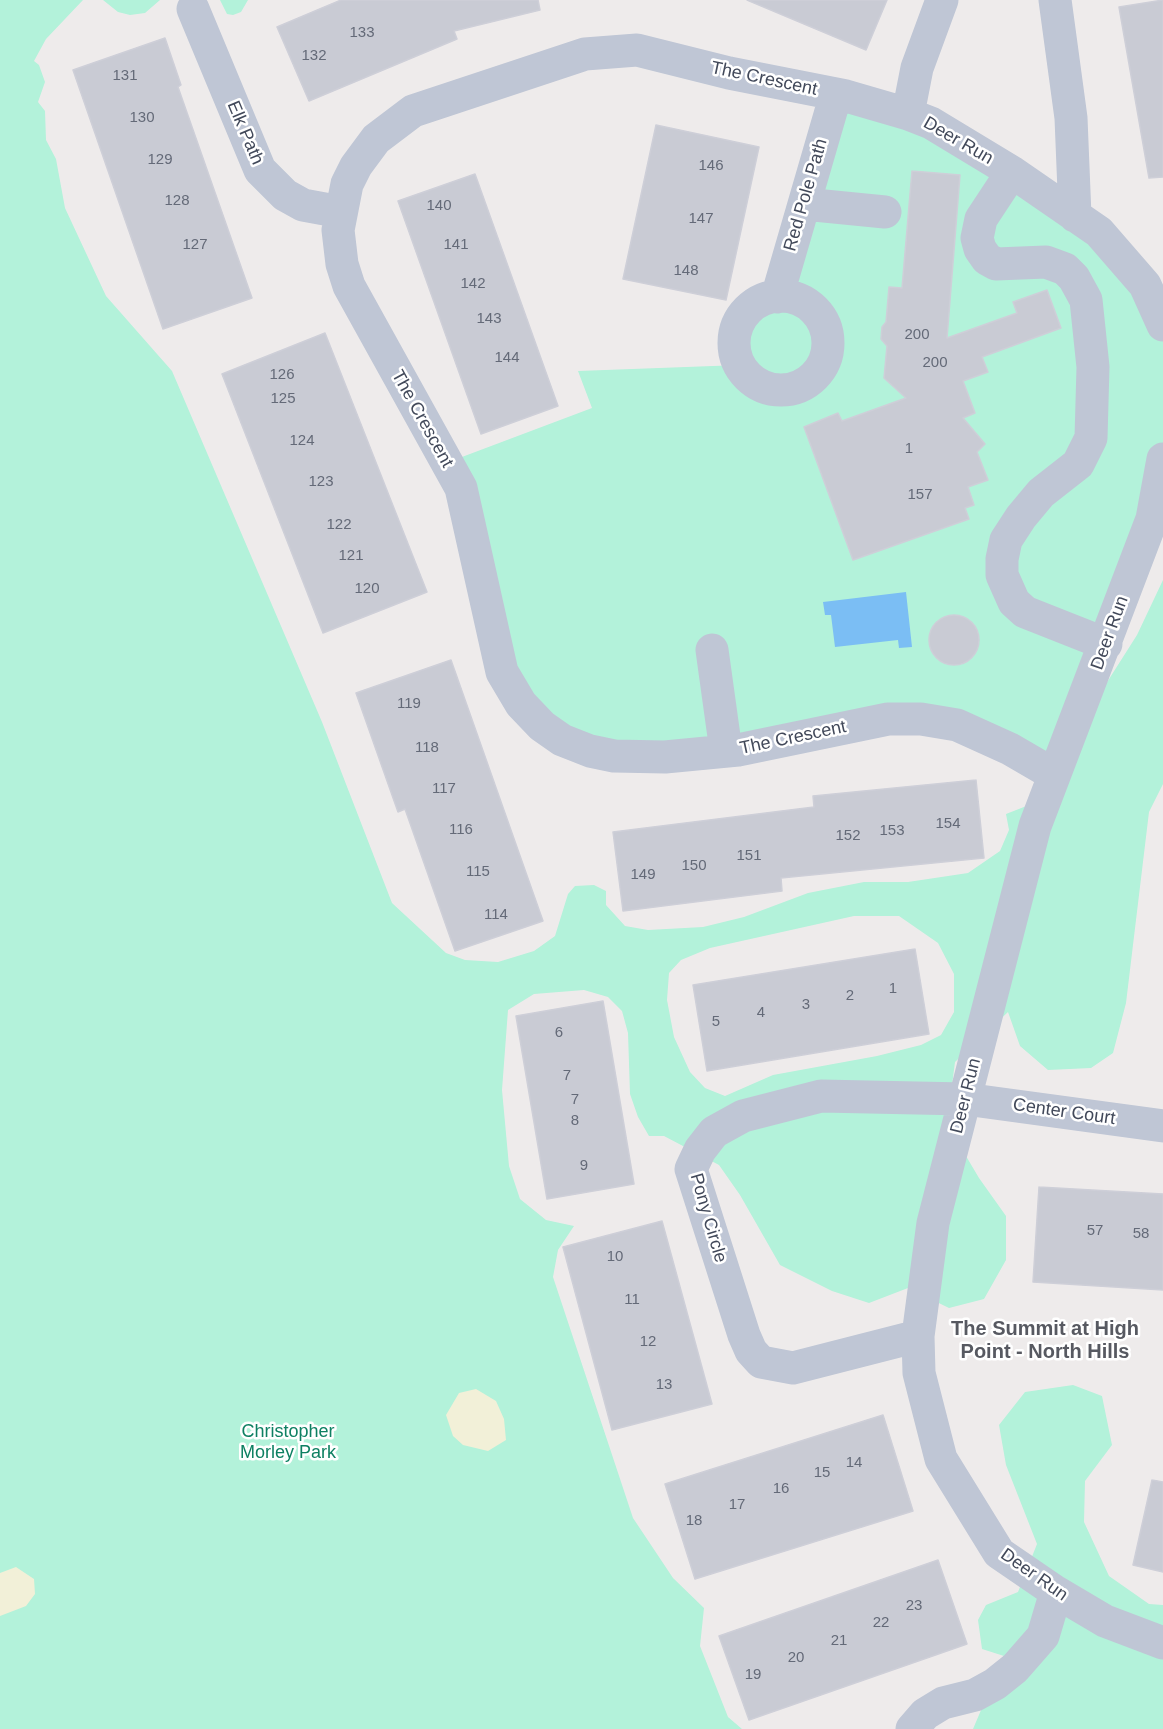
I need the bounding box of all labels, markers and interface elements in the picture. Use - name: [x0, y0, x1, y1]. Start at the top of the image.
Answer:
- house number: 133: [349, 24, 375, 42]
- house number: 132: [301, 47, 327, 65]
- street label: The Crescent: [709, 57, 819, 101]
- house number: 131: [112, 67, 138, 85]
- street label: Elk Path: [222, 98, 268, 168]
- house number: 130: [129, 109, 155, 127]
- street label: Deer Run: [919, 112, 997, 170]
- street label: Red Pole Path: [780, 136, 832, 254]
- house number: 129: [147, 151, 173, 169]
- house number: 146: [698, 157, 724, 175]
- house number: 128: [164, 192, 190, 210]
- house number: 140: [426, 197, 452, 215]
- house number: 147: [688, 210, 714, 228]
- house number: 127: [182, 236, 208, 254]
- house number: 141: [443, 236, 469, 254]
- house number: 148: [673, 262, 699, 280]
- house number: 142: [460, 275, 486, 293]
- house number: 143: [476, 310, 502, 328]
- house number: 200: [904, 326, 930, 344]
- house number: 144: [494, 349, 520, 367]
- house number: 200: [922, 354, 948, 372]
- house number: 126: [269, 366, 295, 384]
- street label: The Crescent: [386, 367, 458, 471]
- house number: 125: [270, 390, 296, 408]
- house number: 124: [289, 432, 315, 450]
- house number: 1: [905, 440, 913, 458]
- house number: 123: [308, 473, 334, 491]
- house number: 157: [907, 486, 933, 504]
- house number: 122: [326, 516, 352, 534]
- house number: 121: [338, 547, 364, 565]
- house number: 120: [354, 580, 380, 598]
- street label: Deer Run: [1087, 593, 1133, 673]
- house number: 119: [397, 695, 421, 713]
- street label: The Crescent: [738, 716, 848, 760]
- house number: 118: [415, 739, 439, 757]
- house number: 117: [432, 780, 456, 798]
- house number: 154: [935, 815, 961, 833]
- house number: 116: [449, 821, 473, 839]
- house number: 153: [879, 822, 905, 840]
- house number: 152: [835, 827, 861, 845]
- house number: 151: [736, 847, 762, 865]
- house number: 150: [681, 857, 707, 875]
- house number: 115: [466, 863, 490, 881]
- house number: 149: [630, 866, 656, 884]
- house number: 114: [484, 906, 508, 924]
- house number: 1: [889, 980, 897, 998]
- house number: 2: [846, 987, 854, 1005]
- house number: 3: [802, 996, 810, 1014]
- house number: 4: [757, 1004, 765, 1022]
- house number: 5: [712, 1013, 720, 1031]
- house number: 6: [555, 1024, 563, 1042]
- street label: Deer Run: [946, 1056, 986, 1136]
- house number: 7: [563, 1067, 571, 1085]
- house number: 7: [571, 1091, 579, 1109]
- street label: Center Court: [1011, 1094, 1117, 1130]
- house number: 8: [571, 1112, 579, 1130]
- house number: 9: [580, 1157, 588, 1175]
- street label: Pony Circle: [685, 1171, 731, 1265]
- house number: 57: [1087, 1222, 1103, 1240]
- house number: 58: [1133, 1225, 1149, 1243]
- house number: 10: [607, 1248, 623, 1266]
- house number: 11: [624, 1291, 640, 1309]
- district label: The Summit at High Point - North Hills: [951, 1317, 1139, 1364]
- house number: 12: [640, 1333, 656, 1351]
- house number: 13: [656, 1376, 672, 1394]
- park label: Christopher Morley Park: [240, 1421, 336, 1464]
- house number: 14: [846, 1454, 862, 1472]
- house number: 15: [814, 1464, 830, 1482]
- house number: 16: [773, 1480, 789, 1498]
- house number: 17: [729, 1496, 745, 1514]
- house number: 18: [686, 1512, 702, 1530]
- street label: Deer Run: [996, 1544, 1072, 1606]
- house number: 23: [906, 1597, 922, 1615]
- house number: 22: [873, 1614, 889, 1632]
- house number: 21: [831, 1632, 847, 1650]
- house number: 20: [788, 1649, 804, 1667]
- house number: 19: [745, 1666, 761, 1684]

